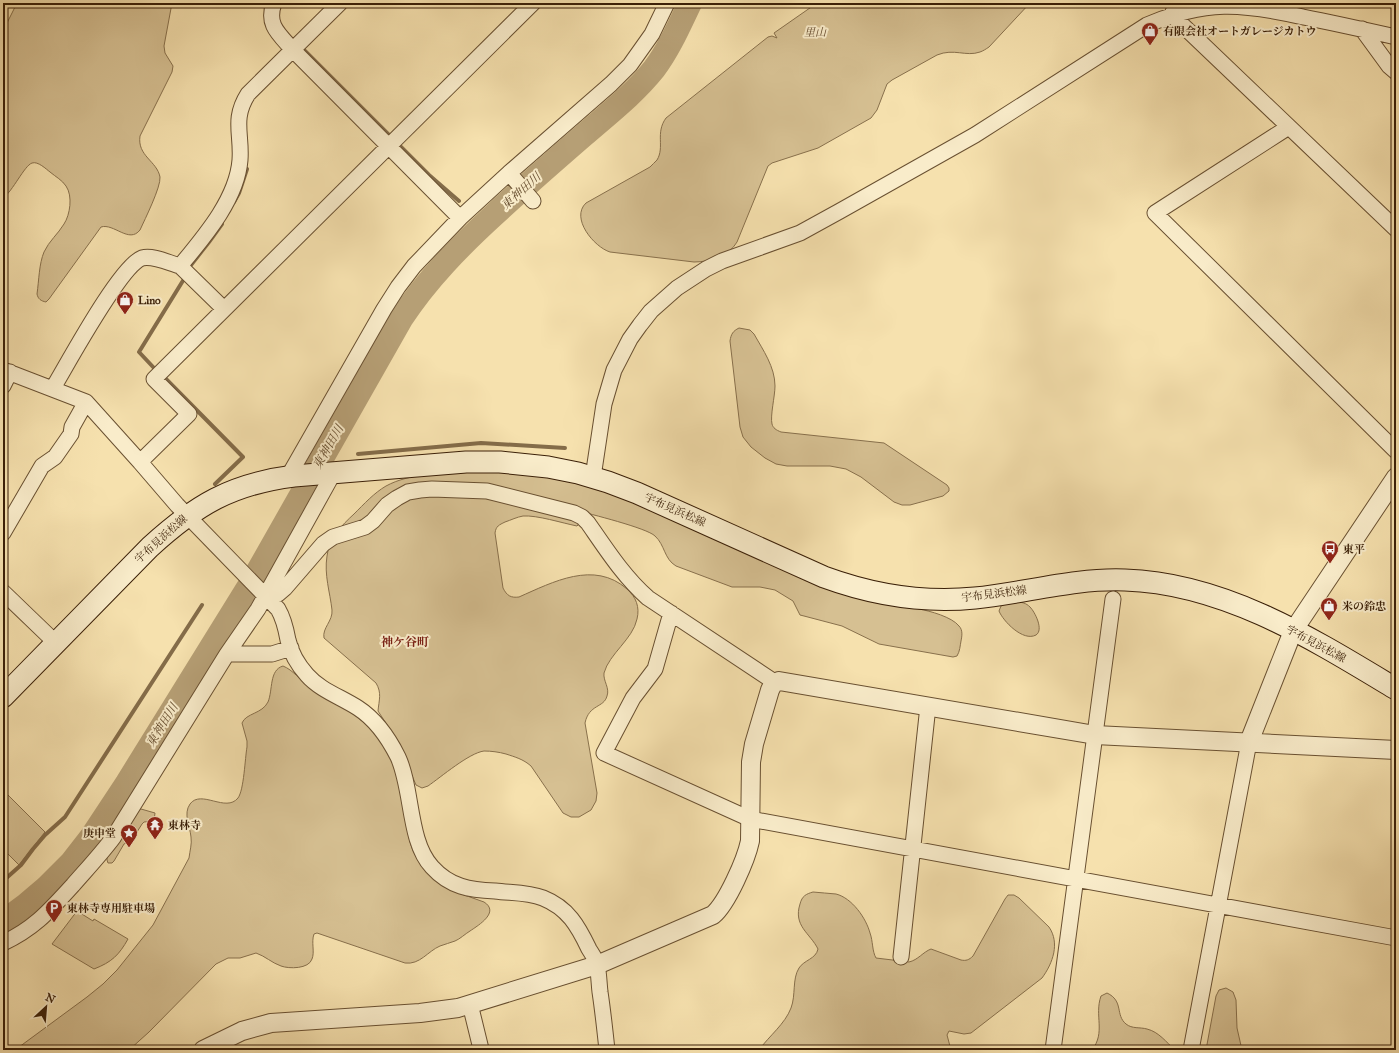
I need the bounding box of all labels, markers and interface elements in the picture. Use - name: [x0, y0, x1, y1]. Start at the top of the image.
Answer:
- shop icon: 有限会社オートガレージカトウ: [1140, 21, 1160, 46]
- place label: 有限会社オートガレージカトウ: [1163, 25, 1316, 38]
- park label: 里山: [804, 26, 827, 39]
- water label: 東神田川: [498, 168, 545, 212]
- shop icon: Lino: [115, 290, 135, 315]
- place label: Lino: [138, 294, 161, 307]
- water label: 東神田川: [310, 421, 347, 471]
- street label: 宇布見浜松線: [642, 491, 708, 529]
- street label: 宇布見浜松線: [132, 512, 190, 566]
- bus stop icon: 東平: [1320, 539, 1340, 564]
- place label: 東平: [1343, 543, 1365, 556]
- street label: 宇布見浜松線: [960, 584, 1028, 604]
- shop icon: 米の鈴忠: [1319, 596, 1339, 621]
- place label: 米の鈴忠: [1342, 600, 1386, 613]
- street label: 宇布見浜松線: [1284, 623, 1348, 665]
- district label: 神ケ谷町: [381, 635, 429, 649]
- water label: 東神田川: [143, 699, 182, 749]
- temple icon: 東林寺: [145, 815, 165, 840]
- place label: 東林寺: [168, 819, 201, 832]
- place icon: 庚申堂: [119, 823, 139, 848]
- place label: 庚申堂: [83, 827, 116, 840]
- parking icon: 東林寺専用駐車場: [44, 898, 64, 923]
- place label: 東林寺専用駐車場: [67, 902, 155, 915]
- north arrow: [26, 987, 66, 1027]
- text: N: [43, 991, 58, 1007]

